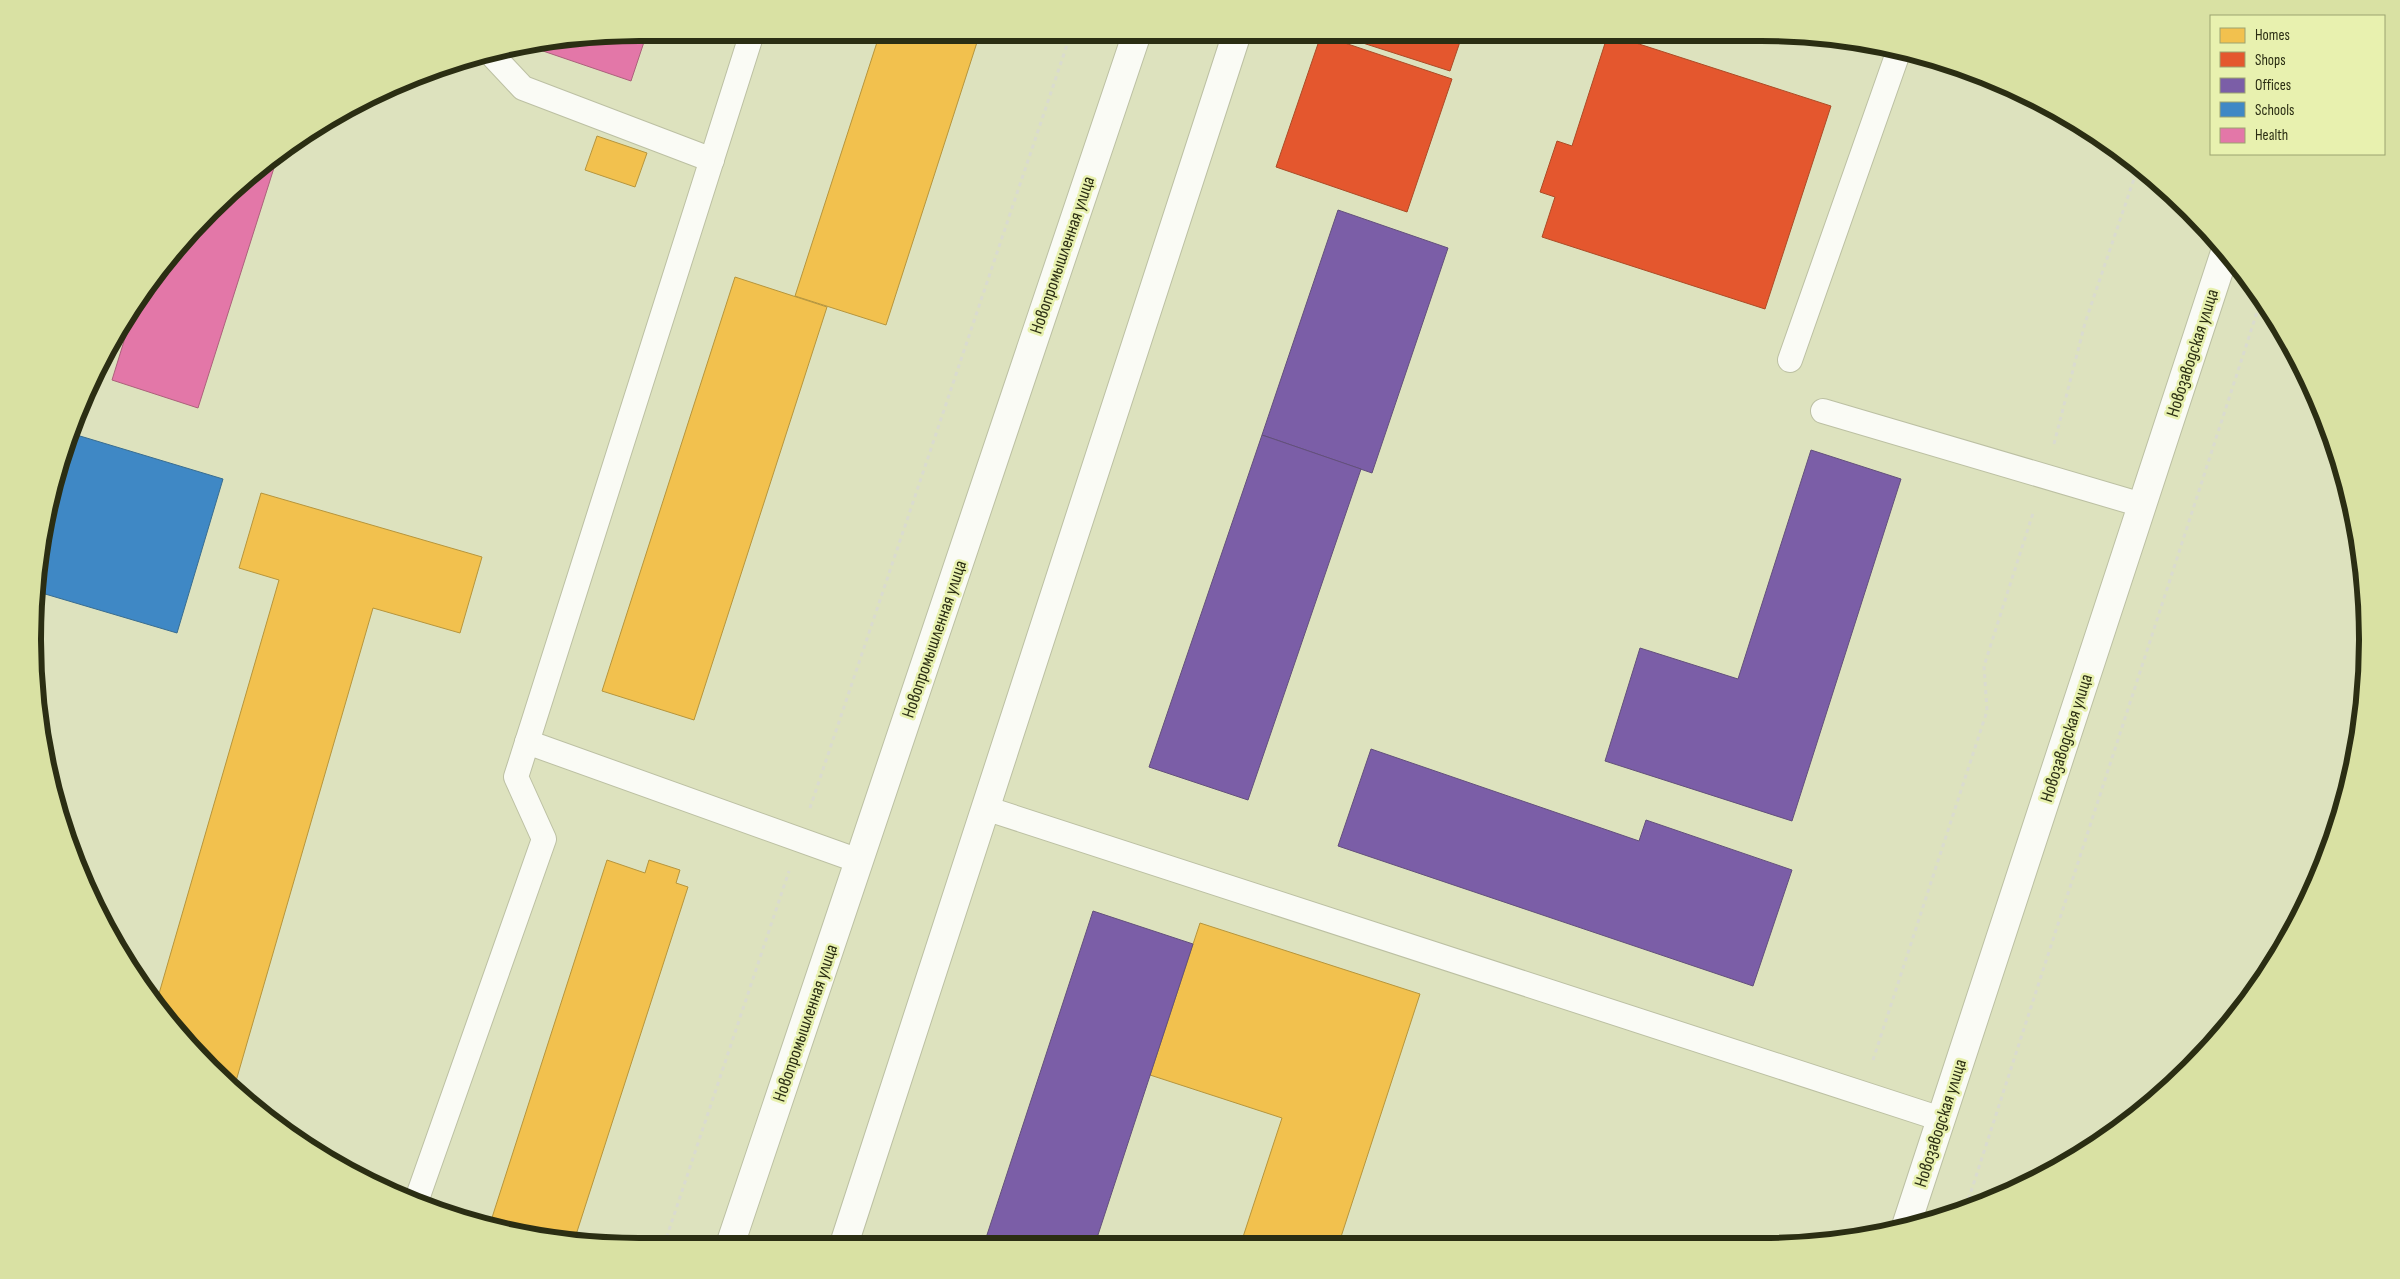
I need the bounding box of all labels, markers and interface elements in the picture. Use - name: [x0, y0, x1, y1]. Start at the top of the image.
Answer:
- legend: [2210, 15, 2385, 155]
- text: Homes: [2255, 26, 2290, 45]
- text: Shops: [2255, 51, 2286, 70]
- text: Offices: [2255, 76, 2291, 95]
- text: Schools: [2255, 101, 2294, 120]
- text: Health: [2255, 126, 2288, 145]
- street label: Новопромышленная улица: [1026, 174, 1099, 337]
- street label: Новозаводская улица: [2162, 287, 2223, 420]
- street label: Новопромышленная улица: [898, 558, 971, 721]
- street label: Новозаводская улица: [2036, 672, 2097, 805]
- street label: Новопромышленная улица: [769, 942, 842, 1105]
- street label: Новозаводская улица: [1910, 1057, 1971, 1190]

